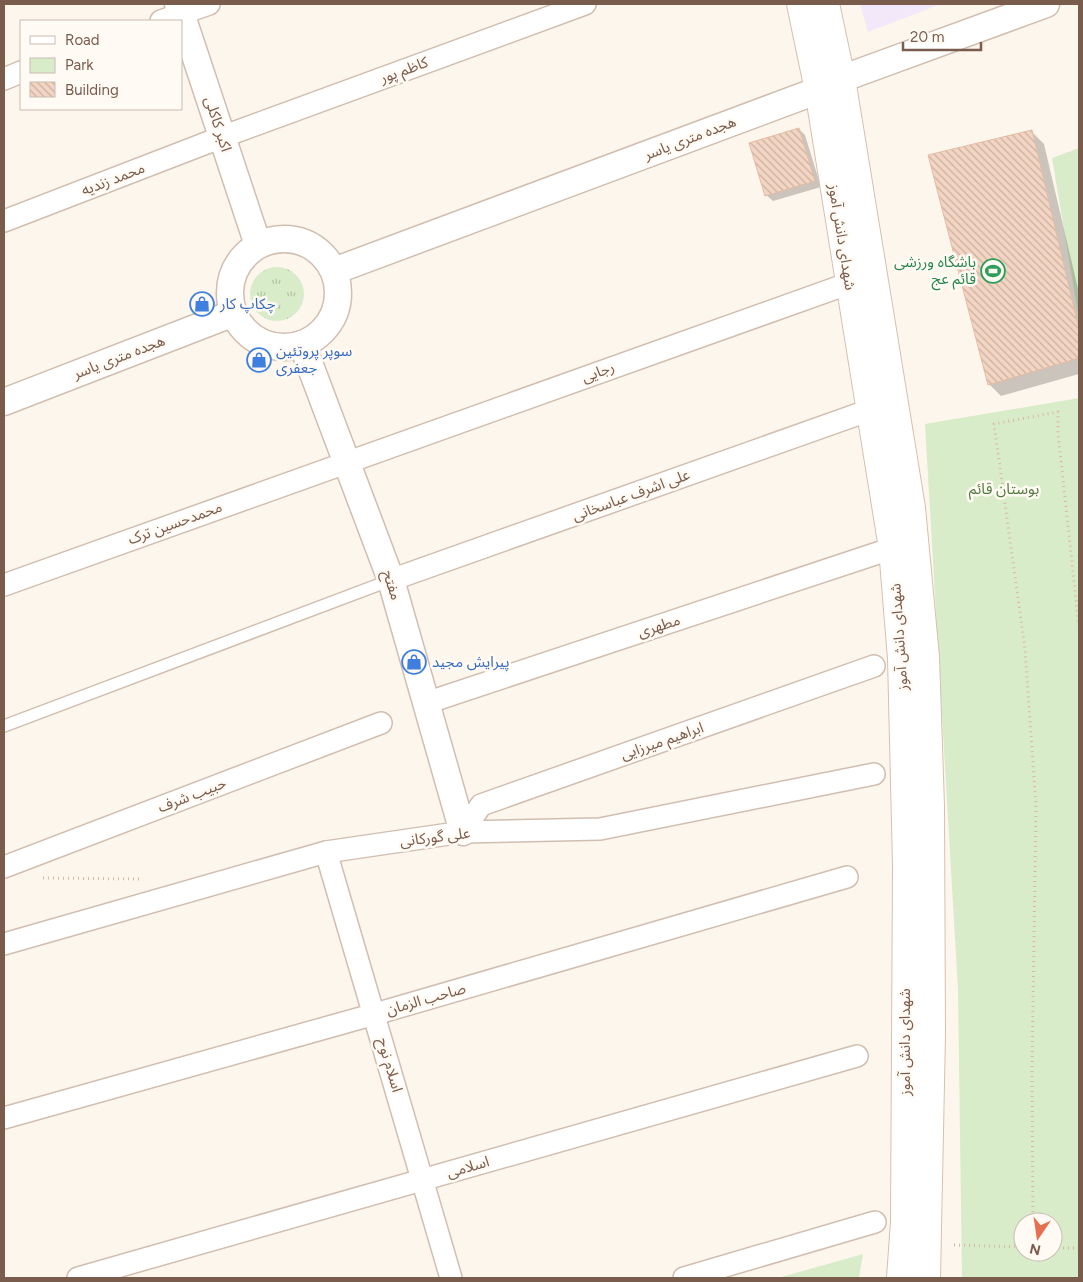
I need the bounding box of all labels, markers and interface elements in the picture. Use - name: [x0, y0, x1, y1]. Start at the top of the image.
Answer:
- legend: [20, 20, 182, 110]
- scale bar: [903, 20, 980, 52]
- text: 20 m: [910, 28, 944, 46]
- text: Road: [65, 31, 100, 49]
- street label: کاظم پور: [377, 53, 432, 89]
- text: Park: [65, 56, 94, 74]
- text: Building: [65, 81, 119, 99]
- street label: اکبر کاکلی: [201, 94, 235, 154]
- street label: هجده متری یاسر: [641, 112, 739, 164]
- street label: محمد زندیه: [79, 159, 147, 199]
- street label: شهدای دانش آموز: [825, 182, 859, 292]
- place label: باشگاه ورزشی قائم عج: [894, 253, 976, 291]
- sports icon: باشگاه ورزشی قائم عج: [980, 258, 1006, 284]
- shop icon: چکاپ کار: [189, 291, 215, 317]
- place label: چکاپ کار: [219, 295, 276, 314]
- street label: هجده متری یاسر: [70, 331, 168, 383]
- place label: سوپر پروتئین جعفری: [276, 342, 353, 377]
- shop icon: سوپر پروتئین جعفری: [246, 347, 272, 373]
- street label: رجایی: [579, 358, 617, 386]
- street label: علی اشرف عباسخانی: [570, 465, 693, 525]
- park label: بوستان قائم: [969, 480, 1039, 500]
- street label: محمدحسین ترک: [125, 498, 225, 548]
- street label: مفتح: [376, 568, 405, 603]
- street label: شهدای دانش آموز: [886, 583, 912, 692]
- street label: مطهری: [636, 611, 682, 641]
- shop icon: پیرایش مجید: [401, 649, 427, 675]
- place label: پیرایش مجید: [432, 653, 509, 672]
- street label: ابراهیم میرزایی: [618, 718, 707, 766]
- street label: حبیب شرف: [155, 774, 229, 816]
- street label: علی گورکانی: [399, 824, 472, 850]
- street label: صاحب الزمان: [384, 979, 468, 1019]
- street label: شهدای دانش آموز: [896, 988, 914, 1097]
- street label: اسلام نوح: [371, 1036, 406, 1095]
- street label: اسلامی: [445, 1152, 491, 1182]
- north arrow: [1013, 1212, 1063, 1262]
- text: N: [1028, 1240, 1042, 1259]

